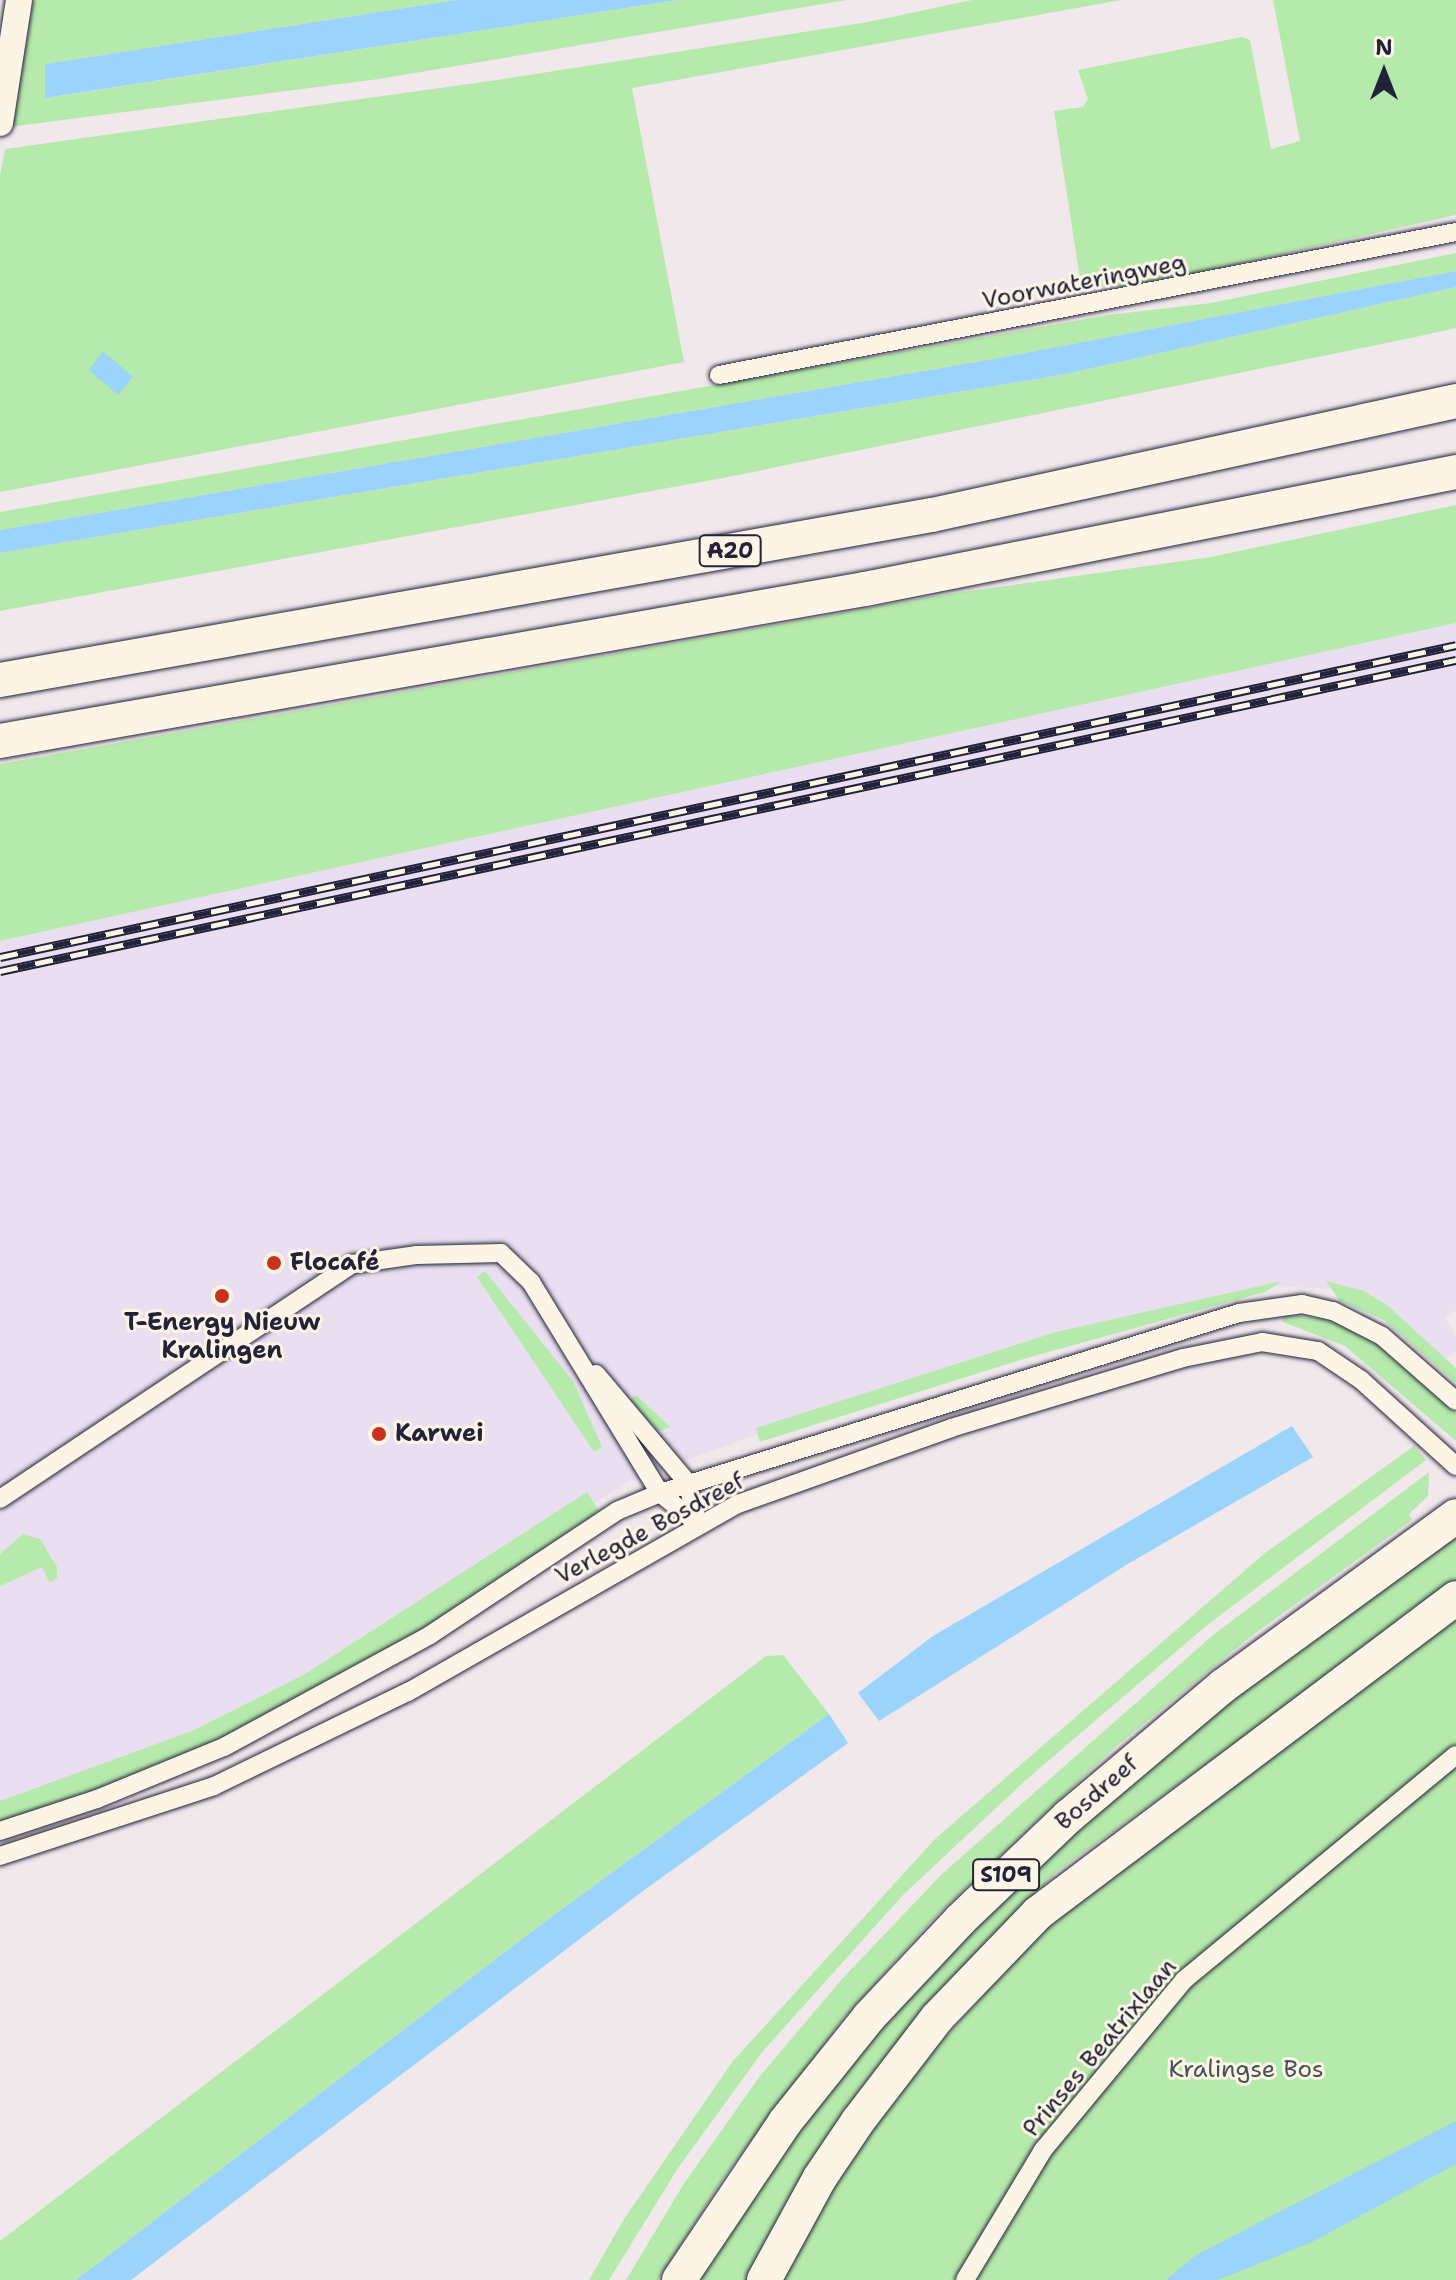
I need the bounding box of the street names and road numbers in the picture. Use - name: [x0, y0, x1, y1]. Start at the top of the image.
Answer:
- street label: Voorwateringweg: [980, 248, 1188, 316]
- road number: A20: [698, 533, 762, 569]
- street label: Verlegde Bosdreef: [551, 1467, 749, 1591]
- street label: Bosdreef: [1050, 1749, 1144, 1837]
- road number: S109: [972, 1857, 1040, 1893]
- street label: Prinses Beatrixlaan: [1017, 1953, 1183, 2143]

